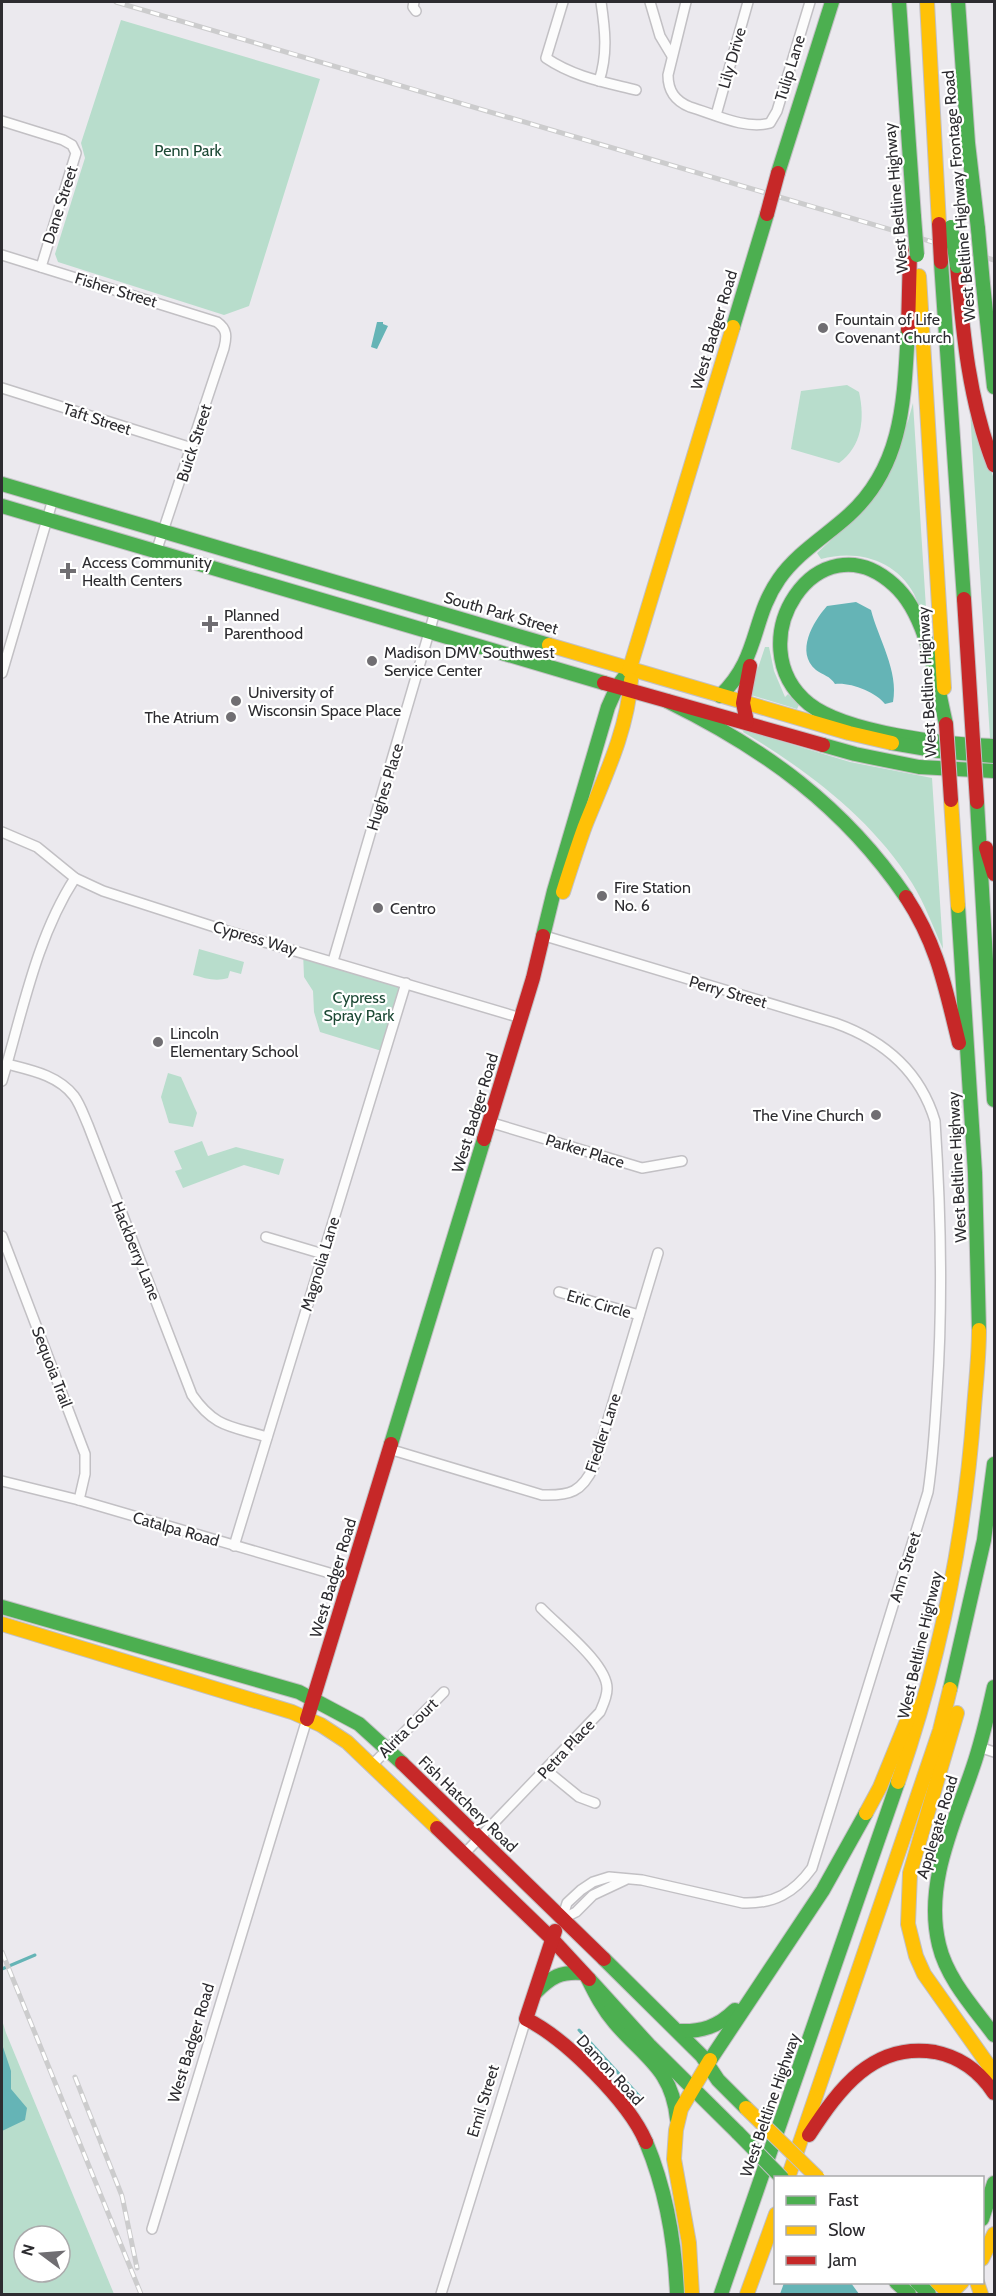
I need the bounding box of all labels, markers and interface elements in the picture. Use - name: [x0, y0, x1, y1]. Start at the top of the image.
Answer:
- street label: Lily Drive: [714, 25, 750, 91]
- street label: Tulip Lane: [771, 33, 809, 103]
- street label: West Beltline Highway Frontage Road: [939, 69, 979, 323]
- street label: West Beltline Highway: [880, 122, 912, 274]
- park label: Penn Park: [154, 141, 223, 160]
- street label: Dane Street: [38, 163, 82, 246]
- street label: West Badger Road: [687, 268, 741, 392]
- street label: Fisher Street: [73, 269, 160, 312]
- place label: Fountain of Life Covenant Church: [835, 310, 951, 347]
- marker: Fountain of Life Covenant Church: [816, 321, 830, 335]
- street label: Taft Street: [61, 399, 134, 439]
- street label: Buick Street: [173, 401, 216, 484]
- place label: Access Community Health Centers: [82, 553, 212, 590]
- marker: Access Community Health Centers: [59, 562, 77, 580]
- street label: South Park Street: [442, 588, 561, 639]
- place label: Planned Parenthood: [224, 606, 303, 643]
- street label: West Beltline Highway: [914, 606, 940, 758]
- marker: Planned Parenthood: [201, 615, 219, 633]
- place label: Madison DMV Southwest Service Center: [384, 643, 555, 680]
- marker: Madison DMV Southwest Service Center: [365, 654, 379, 668]
- place label: University of Wisconsin Space Place: [248, 683, 401, 720]
- marker: University of Wisconsin Space Place: [229, 694, 243, 708]
- place label: The Atrium: [144, 708, 219, 727]
- marker: The Atrium: [224, 710, 238, 724]
- street label: Hughes Place: [363, 741, 407, 833]
- place label: Fire Station No. 6: [614, 878, 691, 915]
- marker: Fire Station No. 6: [595, 889, 609, 903]
- place label: Centro: [390, 899, 436, 918]
- marker: Centro: [371, 901, 385, 915]
- street label: Cypress Way: [211, 917, 299, 959]
- street label: Perry Street: [687, 972, 770, 1012]
- park label: Cypress Spray Park: [324, 988, 395, 1025]
- place label: Lincoln Elementary School: [170, 1024, 298, 1061]
- marker: Lincoln Elementary School: [151, 1035, 165, 1049]
- street label: West Badger Road: [448, 1051, 502, 1175]
- street label: West Beltline Highway: [944, 1091, 970, 1243]
- place label: The Vine Church: [753, 1106, 864, 1125]
- marker: The Vine Church: [869, 1108, 883, 1122]
- street label: Parker Place: [543, 1130, 627, 1172]
- street label: Hackberry Lane: [108, 1199, 164, 1303]
- street label: Magnolia Lane: [297, 1215, 343, 1313]
- street label: Eric Circle: [565, 1286, 633, 1322]
- street label: Sequoia Trail: [28, 1324, 76, 1410]
- street label: Fiedler Lane: [581, 1391, 625, 1475]
- street label: Catalpa Road: [131, 1508, 221, 1550]
- street label: West Badger Road: [306, 1516, 360, 1640]
- street label: Ann Street: [885, 1529, 925, 1604]
- street label: West Beltline Highway: [894, 1569, 946, 1721]
- street label: Alrita Court: [374, 1694, 442, 1762]
- street label: Petra Place: [534, 1715, 598, 1783]
- street label: Fish Hatchery Road: [415, 1752, 521, 1856]
- street label: Applegate Road: [912, 1773, 962, 1881]
- street label: West Badger Road: [164, 1981, 218, 2105]
- street label: West Beltline Highway: [736, 2030, 804, 2180]
- street label: Damon Road: [573, 2031, 647, 2109]
- street label: Emil Street: [463, 2062, 503, 2139]
- legend: [774, 2176, 984, 2284]
- text: Fast: [828, 2189, 859, 2211]
- text: Slow: [828, 2219, 865, 2241]
- north arrow: [12, 2224, 72, 2284]
- text: N: [17, 2242, 39, 2258]
- text: Jam: [827, 2249, 857, 2271]

